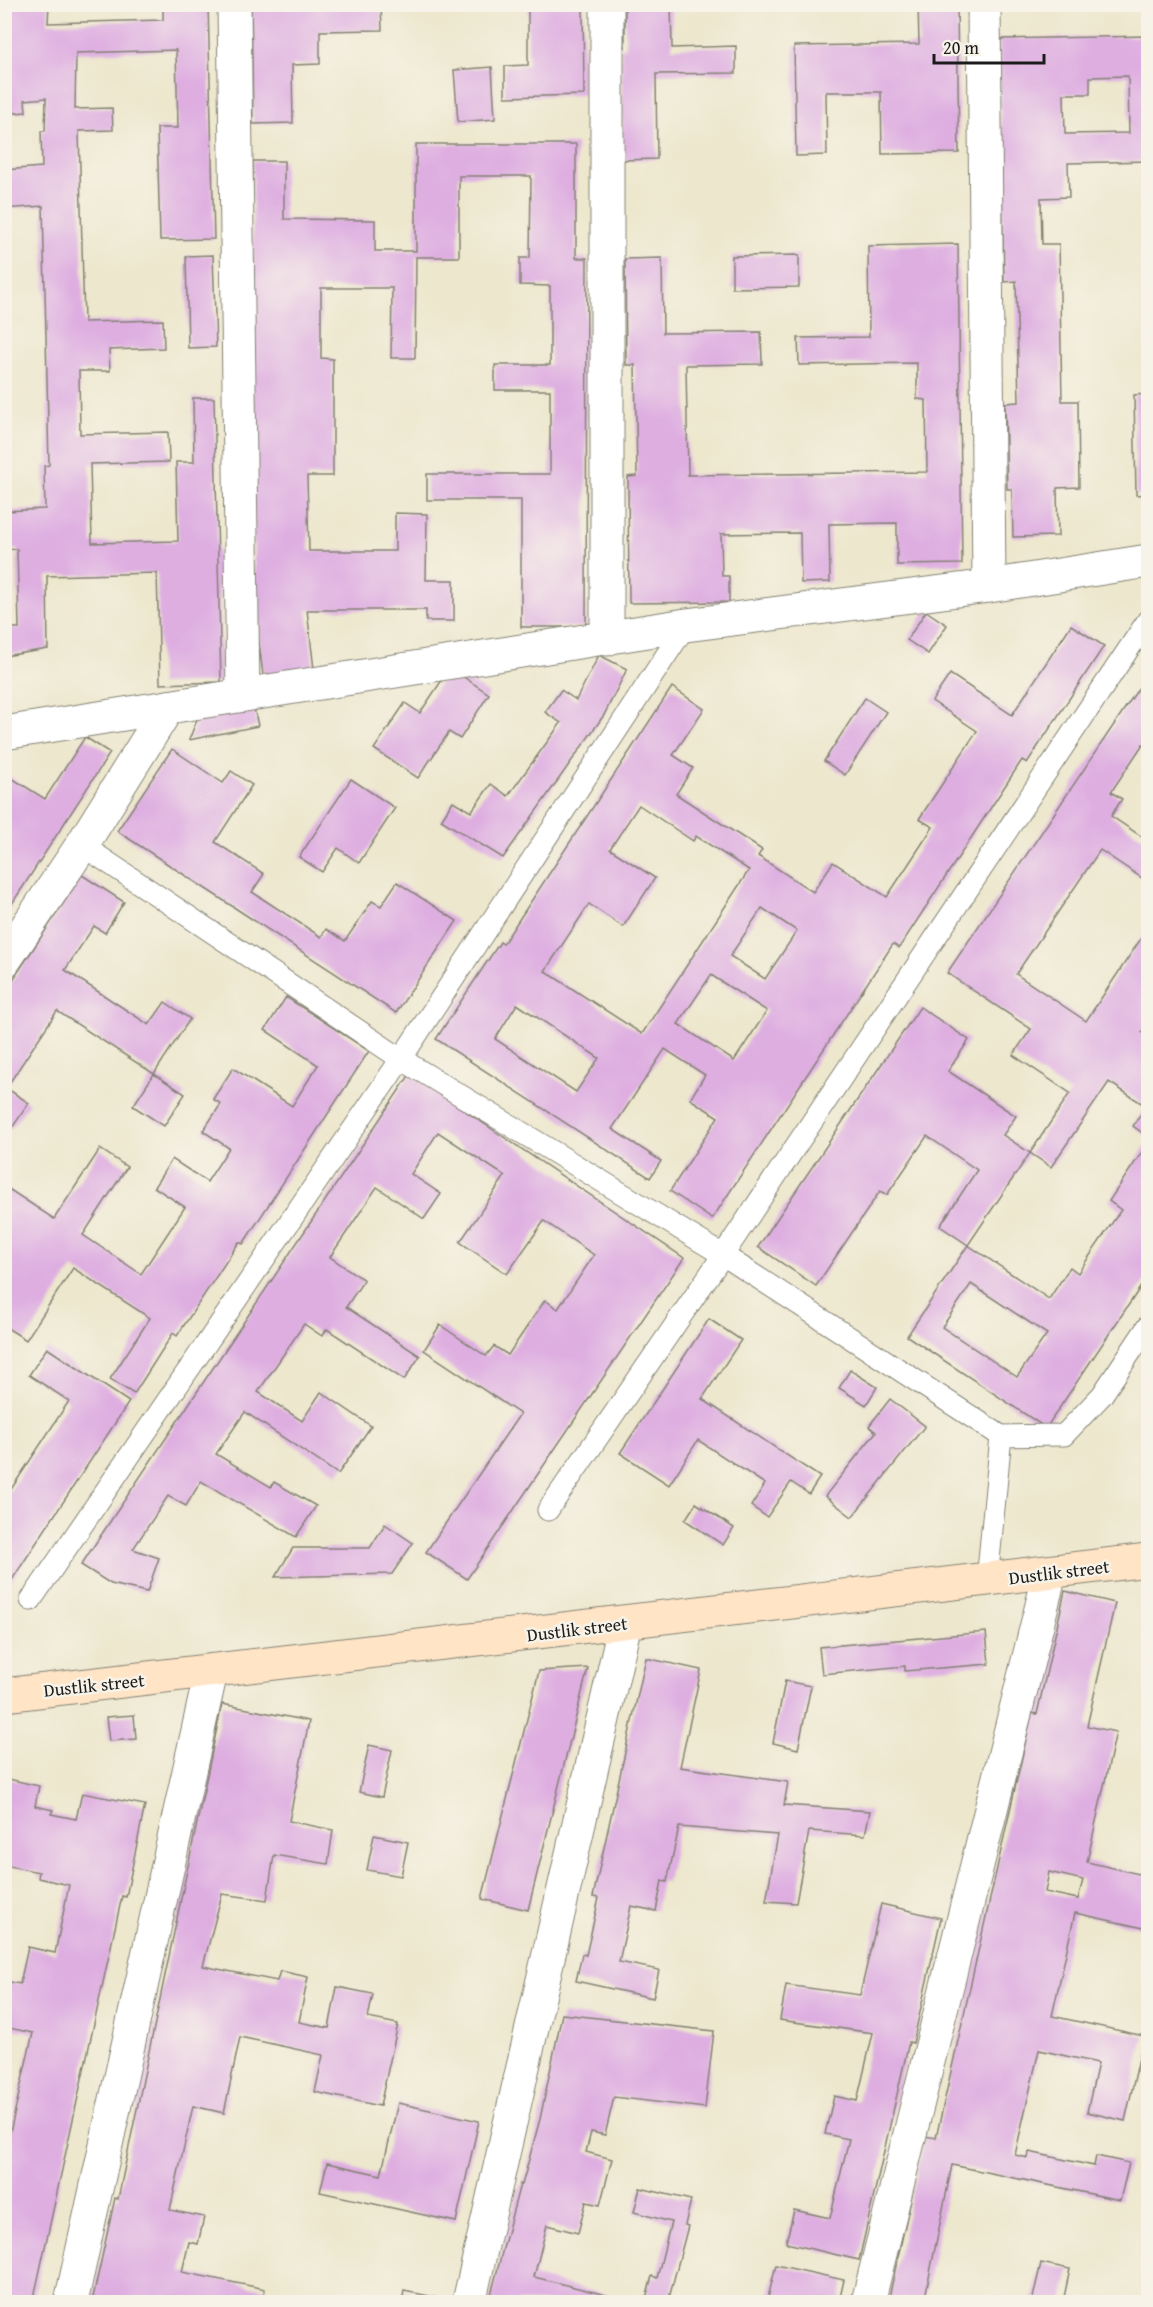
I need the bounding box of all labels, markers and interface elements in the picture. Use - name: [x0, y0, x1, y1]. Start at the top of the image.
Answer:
- scale bar: [934, 27, 1044, 65]
- text: 20 m: [943, 34, 979, 61]
- street label: Dustlik street: [1007, 1552, 1112, 1592]
- street label: Dustlik street: [525, 1609, 630, 1649]
- street label: Dustlik street: [42, 1666, 146, 1704]

